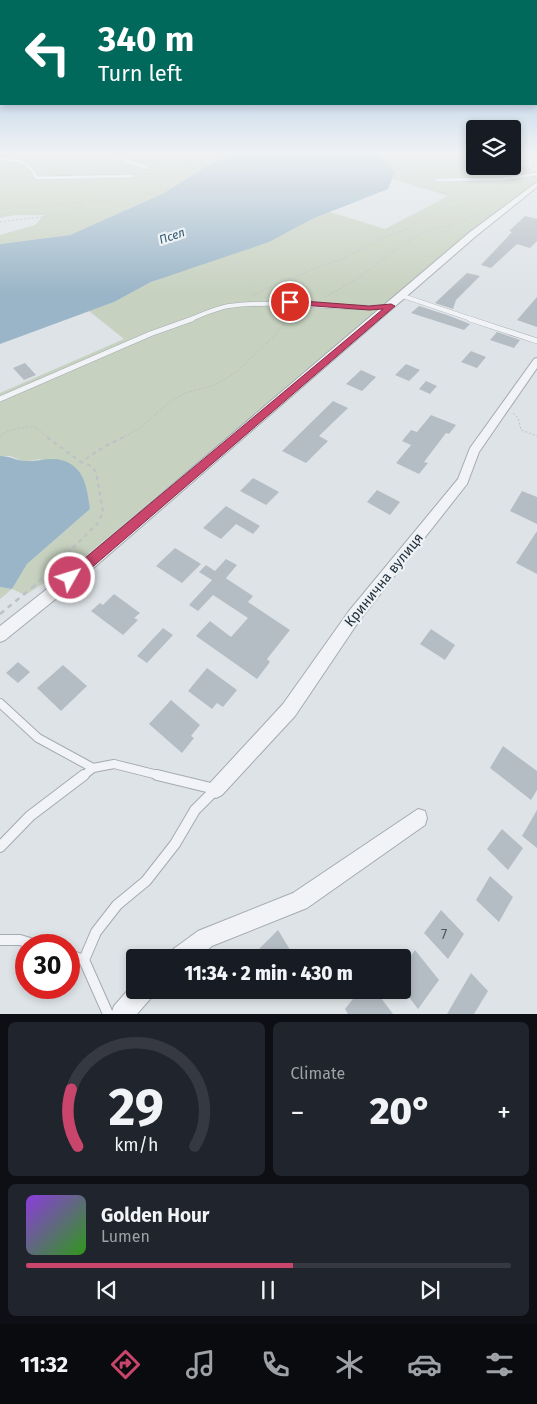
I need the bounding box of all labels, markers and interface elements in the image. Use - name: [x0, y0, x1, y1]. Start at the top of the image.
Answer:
- text: 340 m: [98, 18, 194, 60]
- icon: left: [15, 20, 80, 85]
- text: Turn left: [98, 60, 182, 87]
- map controls: [466, 120, 521, 175]
- button: layers: [466, 120, 521, 175]
- water label: Псел: [157, 225, 187, 247]
- pin: [269, 281, 311, 323]
- icon: arrive: [276, 288, 304, 316]
- street label: Кринична вулиця: [341, 530, 427, 630]
- position arrow: [43, 551, 95, 603]
- house number: 7: [441, 926, 447, 943]
- speed limit sign: 30: [15, 934, 80, 999]
- text: 11:34 · 2 min · 430 m: [184, 962, 353, 985]
- text: Climate: [291, 1064, 345, 1083]
- text: 29: [109, 1076, 164, 1139]
- text: 20°: [370, 1088, 432, 1134]
- text: −: [291, 1096, 305, 1129]
- text: +: [497, 1096, 511, 1129]
- text: km/h: [114, 1134, 158, 1156]
- text: Golden Hour: [101, 1204, 210, 1227]
- text: Lumen: [101, 1227, 150, 1246]
- icon: previous: [93, 1276, 121, 1304]
- icon: pause: [254, 1276, 282, 1304]
- icon: next: [416, 1276, 444, 1304]
- icon: directions: [108, 1347, 143, 1382]
- icon: music: [183, 1347, 218, 1382]
- icon: phone: [258, 1347, 293, 1382]
- icon: climate: [332, 1347, 367, 1382]
- icon: car: [407, 1347, 442, 1382]
- icon: filters: [482, 1347, 517, 1382]
- text: 11:32: [20, 1351, 68, 1378]

